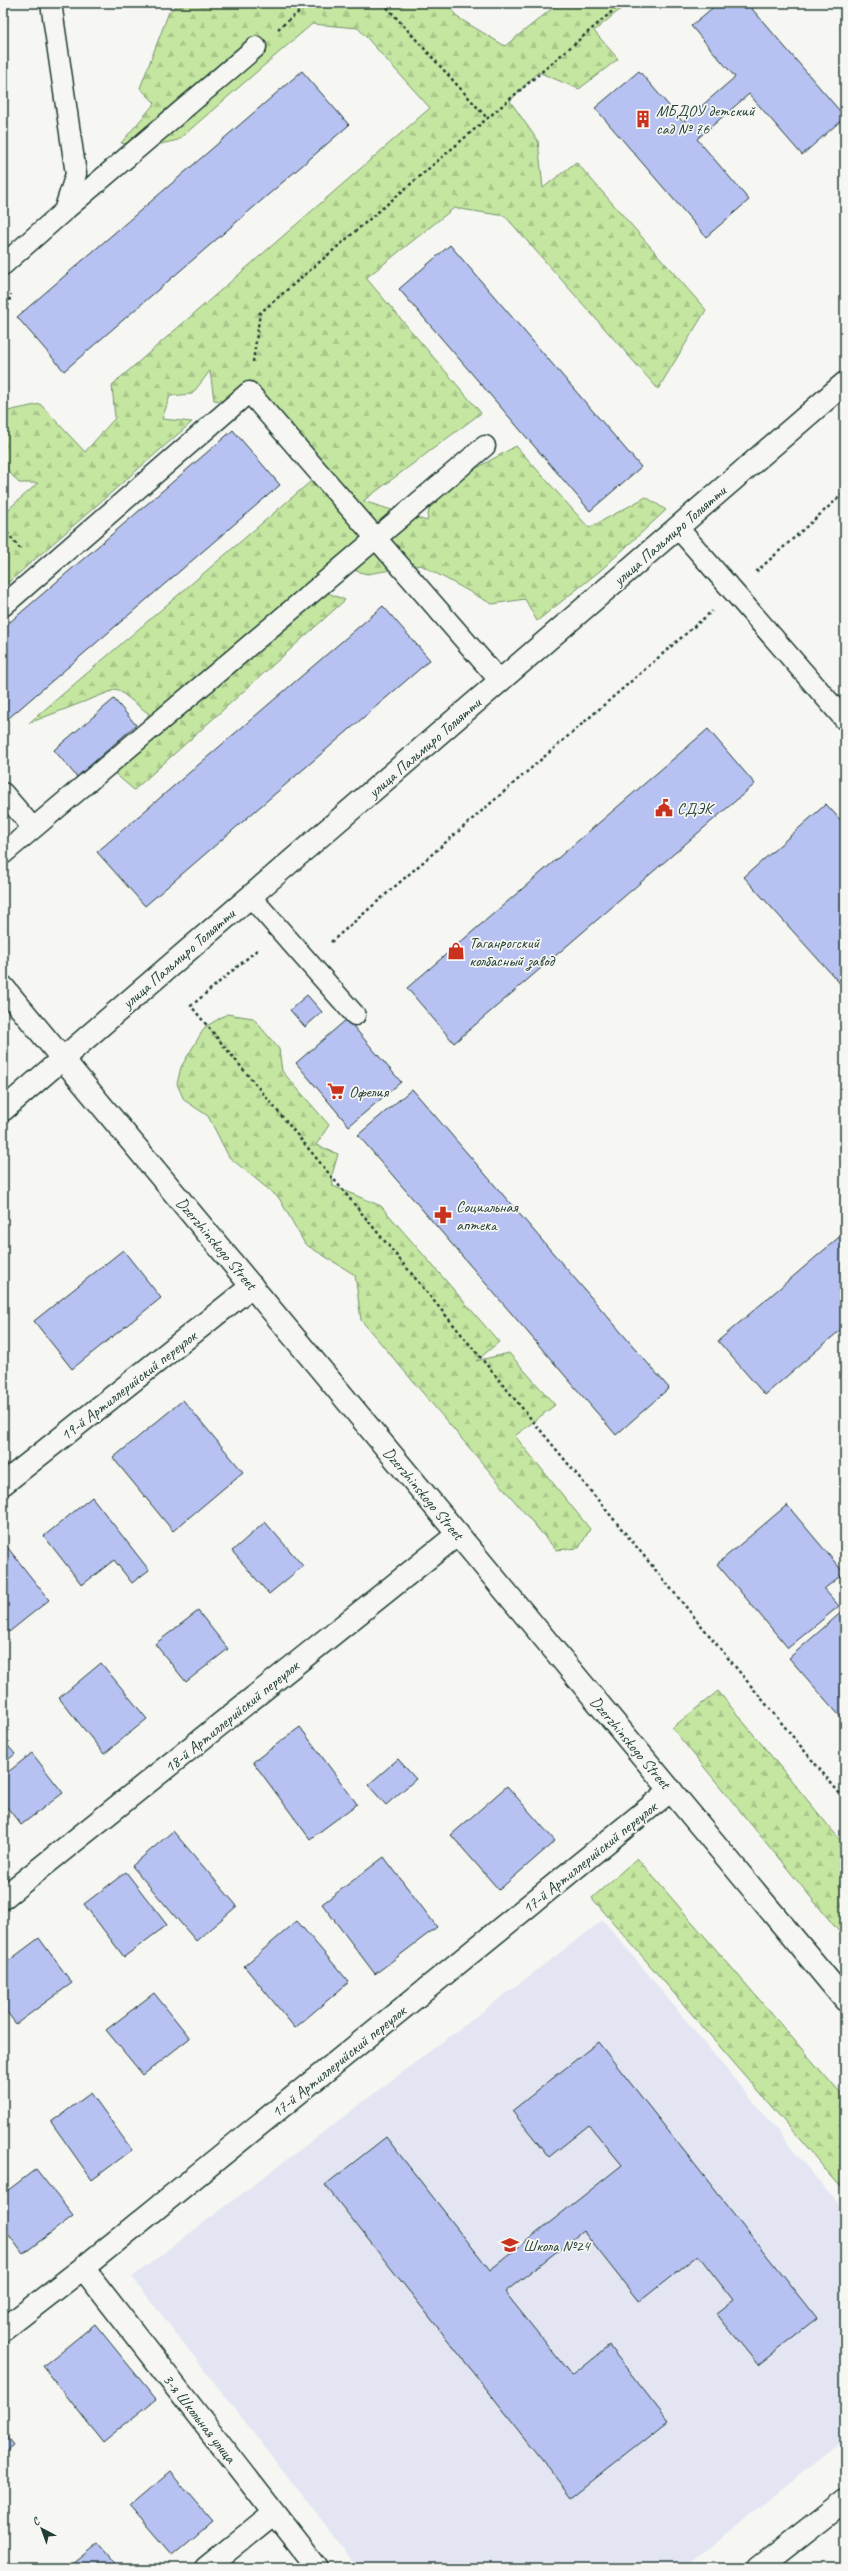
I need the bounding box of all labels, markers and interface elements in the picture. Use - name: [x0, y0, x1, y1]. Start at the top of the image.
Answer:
- place label: МБДОУ детский сад № 76: [656, 101, 756, 139]
- building icon: МБДОУ детский сад № 76: [633, 109, 653, 129]
- street label: улица Пальмиро Тольятти: [608, 481, 731, 591]
- street label: улица Пальмиро Тольятти: [363, 693, 486, 803]
- public building icon: СДЭК: [654, 798, 674, 818]
- place label: СДЭК: [677, 799, 715, 819]
- street label: улица Пальмиро Тольятти: [117, 904, 240, 1014]
- place label: Таганрогский колбасный завод: [469, 933, 556, 971]
- shop icon: Таганрогский колбасный завод: [446, 941, 466, 961]
- supermarket icon: Офелия: [326, 1081, 346, 1101]
- place label: Офелия: [349, 1082, 390, 1102]
- street label: Dzerzhinskogo Street: [172, 1193, 262, 1295]
- place label: Социальная аптека: [456, 1197, 519, 1235]
- pharmacy icon: Социальная аптека: [433, 1205, 453, 1225]
- street label: 19-й Артиллерийский переулок: [57, 1325, 202, 1445]
- street label: Dzerzhinskogo Street: [379, 1443, 469, 1545]
- street label: 18-й Артиллерийский переулок: [160, 1655, 305, 1777]
- street label: Dzerzhinskogo Street: [586, 1692, 676, 1794]
- street label: 17-й Артиллерийский переулок: [518, 1796, 663, 1918]
- street label: 17-й Артиллерийский переулок: [267, 2000, 412, 2122]
- school or university icon: Школа №24: [500, 2235, 520, 2255]
- place label: Школа №24: [523, 2236, 592, 2256]
- street label: 3-я Школьная улица: [158, 2370, 241, 2468]
- north arrow: [22, 2509, 62, 2549]
- text: С: [29, 2513, 43, 2529]

